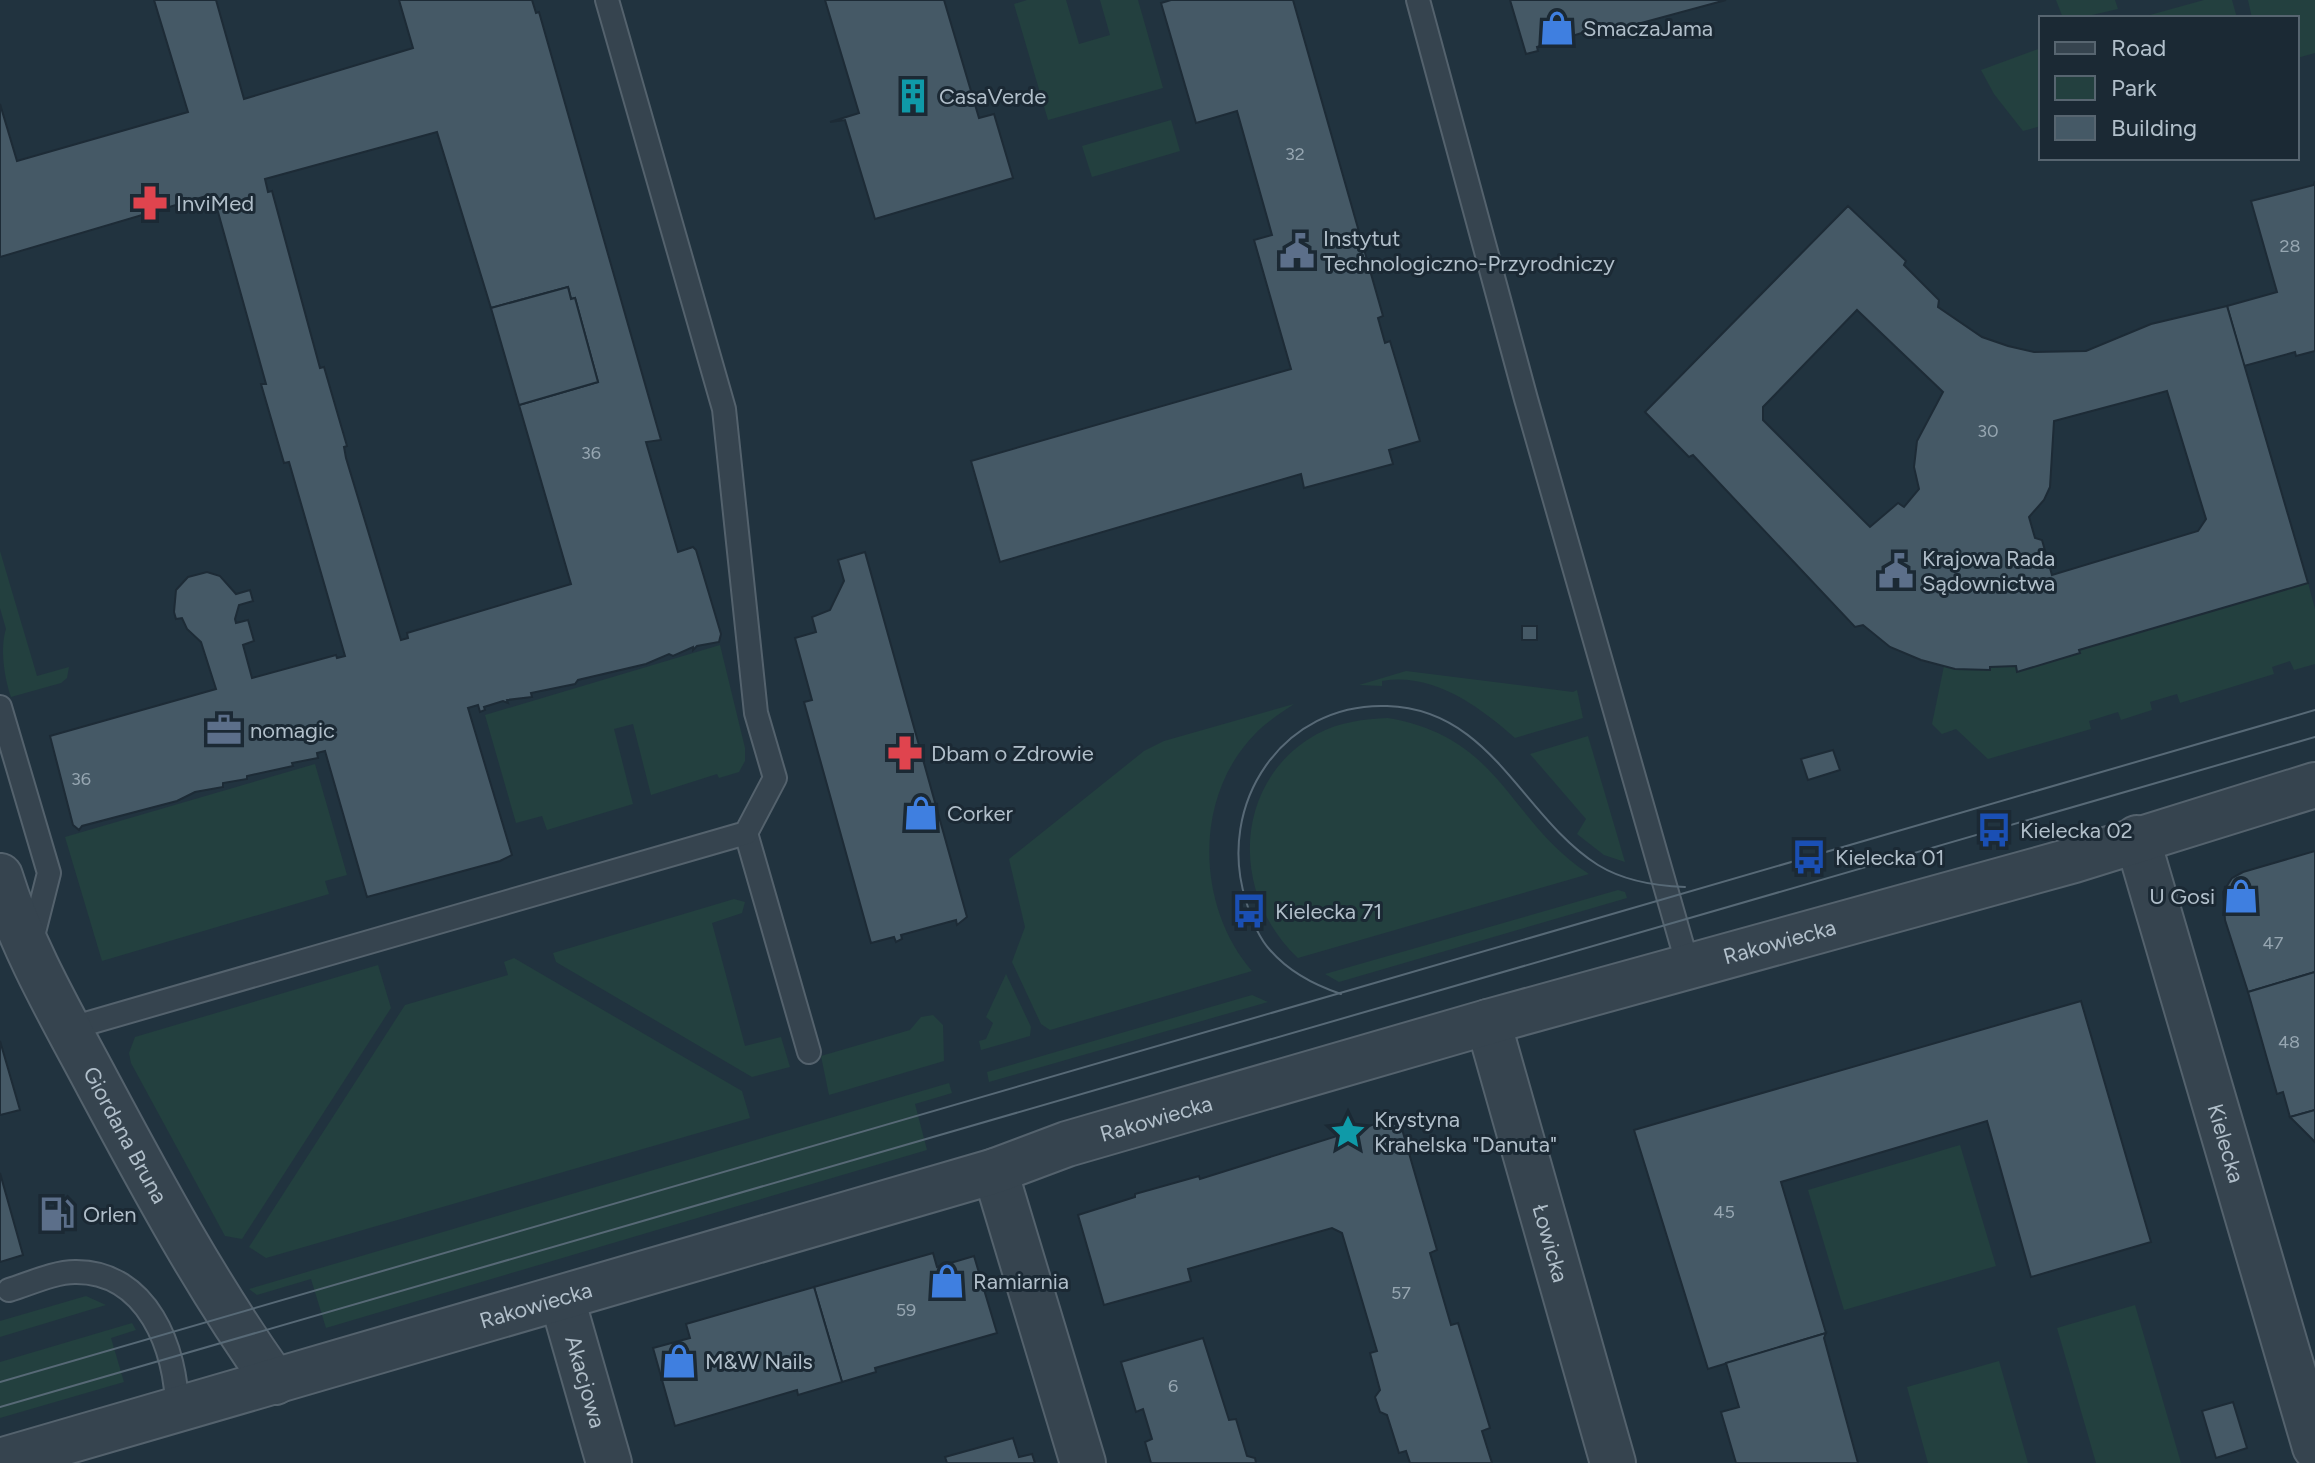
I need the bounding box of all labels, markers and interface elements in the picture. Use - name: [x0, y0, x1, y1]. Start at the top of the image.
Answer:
- shop icon: SmaczaJama: [1538, 9, 1576, 47]
- place label: SmaczaJama: [1583, 15, 1713, 42]
- legend: [2039, 16, 2299, 160]
- text: Road: [2111, 33, 2166, 62]
- text: Park: [2111, 73, 2157, 102]
- building icon: CasaVerde: [894, 77, 932, 115]
- place label: CasaVerde: [939, 83, 1046, 110]
- text: Building: [2111, 113, 2197, 142]
- house number: 32: [1285, 143, 1305, 165]
- pharmacy icon: InviMed: [131, 184, 169, 222]
- place label: InviMed: [176, 190, 254, 217]
- place label: Instytut Technologiczno-Przyrodniczy: [1323, 225, 1615, 277]
- public building icon: Instytut Technologiczno-Przyrodniczy: [1278, 232, 1316, 270]
- house number: 28: [2279, 235, 2301, 257]
- house number: 30: [1977, 420, 1999, 442]
- house number: 36: [581, 442, 601, 464]
- place label: Krajowa Rada Sądownictwa: [1922, 545, 2055, 597]
- public building icon: Krajowa Rada Sądownictwa: [1877, 552, 1915, 590]
- office icon: nomagic: [205, 711, 243, 749]
- place label: nomagic: [250, 717, 335, 744]
- pharmacy icon: Dbam o Zdrowie: [886, 734, 924, 772]
- place label: Dbam o Zdrowie: [931, 740, 1094, 767]
- house number: 36: [71, 768, 91, 790]
- shop icon: Corker: [902, 794, 940, 832]
- place label: Corker: [947, 800, 1014, 827]
- bus stop icon: Kielecka 02: [1975, 811, 2013, 849]
- place label: Kielecka 02: [2020, 817, 2133, 844]
- bus stop icon: Kielecka 01: [1790, 838, 1828, 876]
- place label: Kielecka 01: [1835, 844, 1945, 871]
- shop icon: U Gosi: [2222, 877, 2260, 915]
- place label: U Gosi: [2149, 883, 2215, 910]
- bus stop icon: Kielecka 71: [1230, 892, 1268, 930]
- place label: Kielecka 71: [1275, 898, 1382, 925]
- street label: Rakowiecka: [1720, 913, 1839, 970]
- house number: 47: [2263, 932, 2284, 954]
- house number: 48: [2278, 1031, 2300, 1053]
- street label: Giordana Bruna: [78, 1062, 174, 1208]
- street label: Rakowiecka: [1097, 1089, 1215, 1147]
- street label: Kielecka: [2202, 1101, 2251, 1186]
- place label: Krystyna Krahelska "Danuta": [1374, 1106, 1557, 1158]
- place icon: Krystyna Krahelska "Danuta": [1329, 1113, 1367, 1151]
- fuel station icon: Orlen: [38, 1195, 76, 1233]
- place label: Orlen: [83, 1201, 137, 1228]
- street label: Łowicka: [1527, 1201, 1575, 1285]
- house number: 45: [1713, 1201, 1735, 1223]
- shop icon: Ramiarnia: [928, 1262, 966, 1300]
- place label: Ramiarnia: [973, 1268, 1069, 1295]
- street label: Rakowiecka: [476, 1276, 595, 1334]
- house number: 57: [1391, 1282, 1411, 1304]
- house number: 59: [896, 1299, 916, 1321]
- street label: Akacjowa: [560, 1332, 612, 1431]
- shop icon: M&W Nails: [660, 1342, 698, 1380]
- place label: M&W Nails: [705, 1348, 813, 1375]
- house number: 6: [1168, 1375, 1178, 1397]

